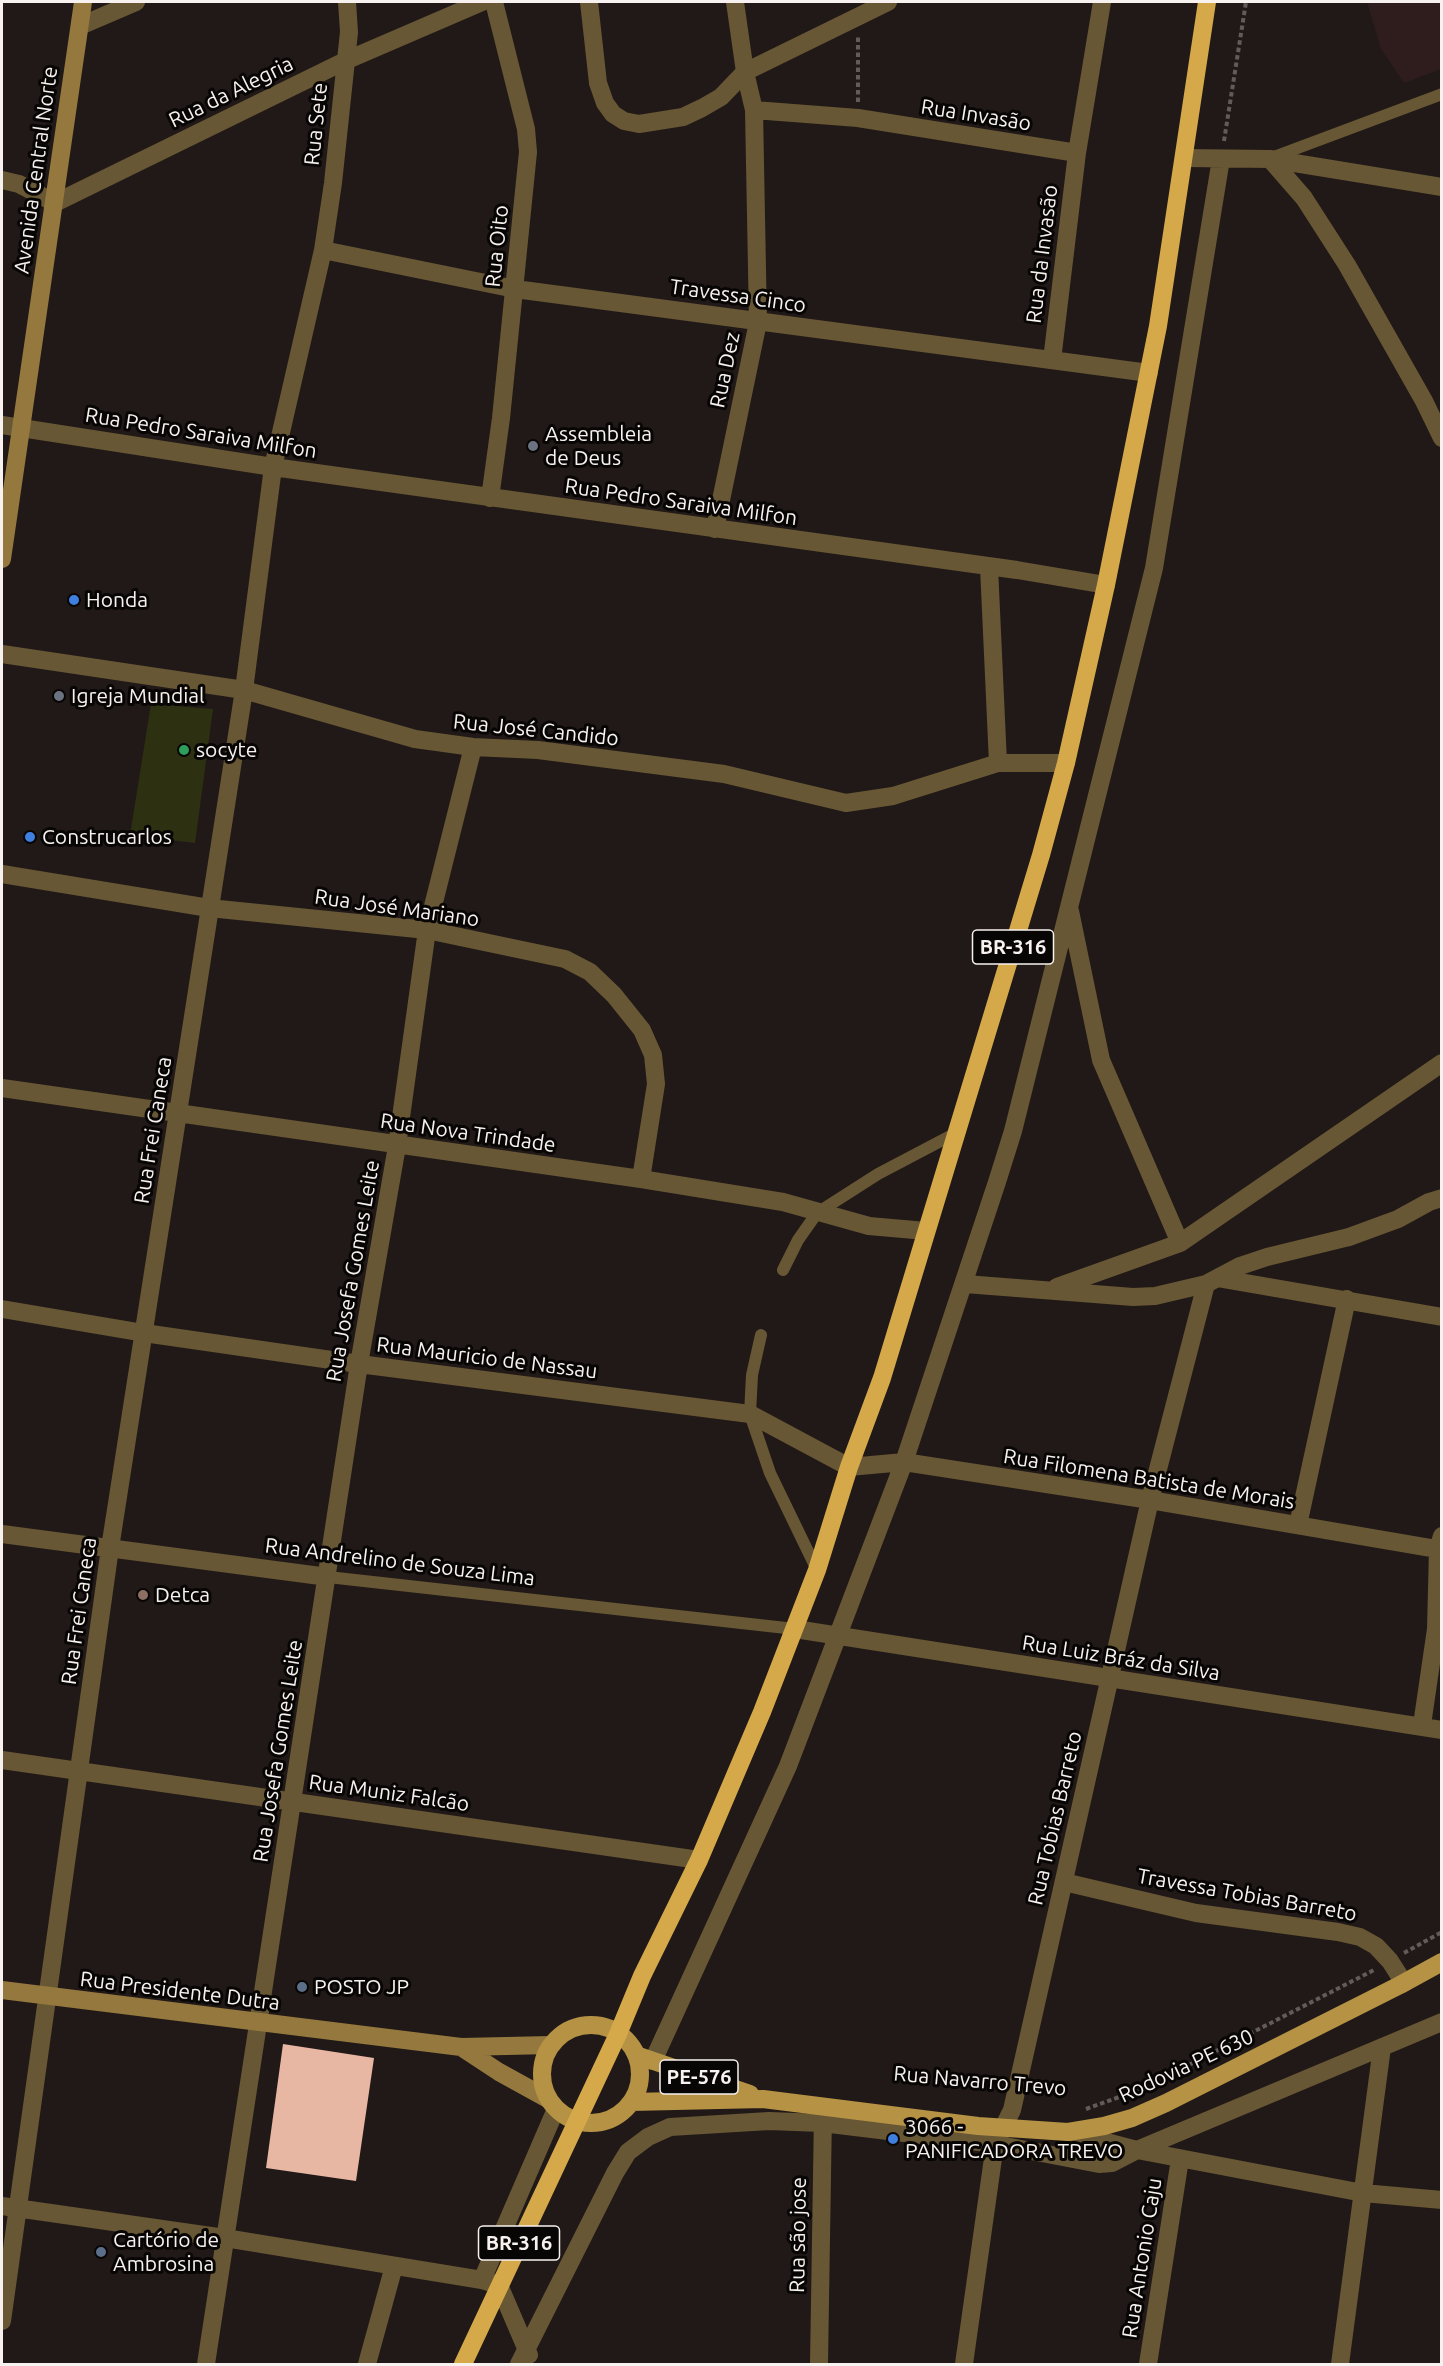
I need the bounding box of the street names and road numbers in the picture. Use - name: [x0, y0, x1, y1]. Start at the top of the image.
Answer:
- street label: Rua da Alegria: [165, 51, 297, 133]
- street label: Avenida Central Norte: [9, 65, 63, 275]
- street label: Rua Sete: [299, 81, 333, 167]
- street label: Rua Invasão: [919, 94, 1033, 136]
- street label: Rua da Invasão: [1021, 183, 1063, 325]
- street label: Rua Oito: [480, 204, 514, 288]
- street label: Travessa Cinco: [668, 274, 808, 318]
- street label: Rua Dez: [705, 330, 745, 410]
- street label: Rua Pedro Saraiva Milfon: [83, 402, 319, 464]
- street label: Rua Pedro Saraiva Milfon: [563, 473, 799, 531]
- street label: Rua José Candido: [452, 709, 620, 751]
- street label: Rua José Mariano: [313, 884, 481, 932]
- road number: BR-316: [972, 930, 1054, 964]
- street label: Rua Frei Caneca: [129, 1055, 177, 1205]
- street label: Rua Nova Trindade: [379, 1108, 557, 1158]
- street label: Rua Josefa Gomes Leite: [321, 1158, 385, 1384]
- street label: Rua Mauricio de Nassau: [375, 1332, 599, 1384]
- street label: Rua Filomena Batista de Morais: [1002, 1444, 1296, 1514]
- street label: Rua Andrelino de Souza Lima: [264, 1533, 536, 1591]
- street label: Rua Frei Caneca: [56, 1536, 102, 1686]
- street label: Rua Luiz Bráz da Silva: [1020, 1630, 1222, 1686]
- street label: Rua Josefa Gomes Leite: [248, 1638, 308, 1864]
- street label: Rua Tobias Barreto: [1023, 1729, 1087, 1907]
- street label: Rua Muniz Falcão: [307, 1769, 471, 1817]
- street label: Travessa Tobias Barreto: [1135, 1863, 1359, 1927]
- street label: Rua Presidente Dutra: [79, 1966, 281, 2016]
- street label: Rodovia PE 630: [1115, 2024, 1257, 2108]
- road number: PE-576: [660, 2060, 738, 2094]
- street label: Rua Navarro Trevo: [893, 2061, 1067, 2101]
- street label: Rua Antonio Caju: [1117, 2176, 1167, 2340]
- street label: Rua são jose: [784, 2177, 812, 2293]
- road number: BR-316: [478, 2226, 560, 2260]

